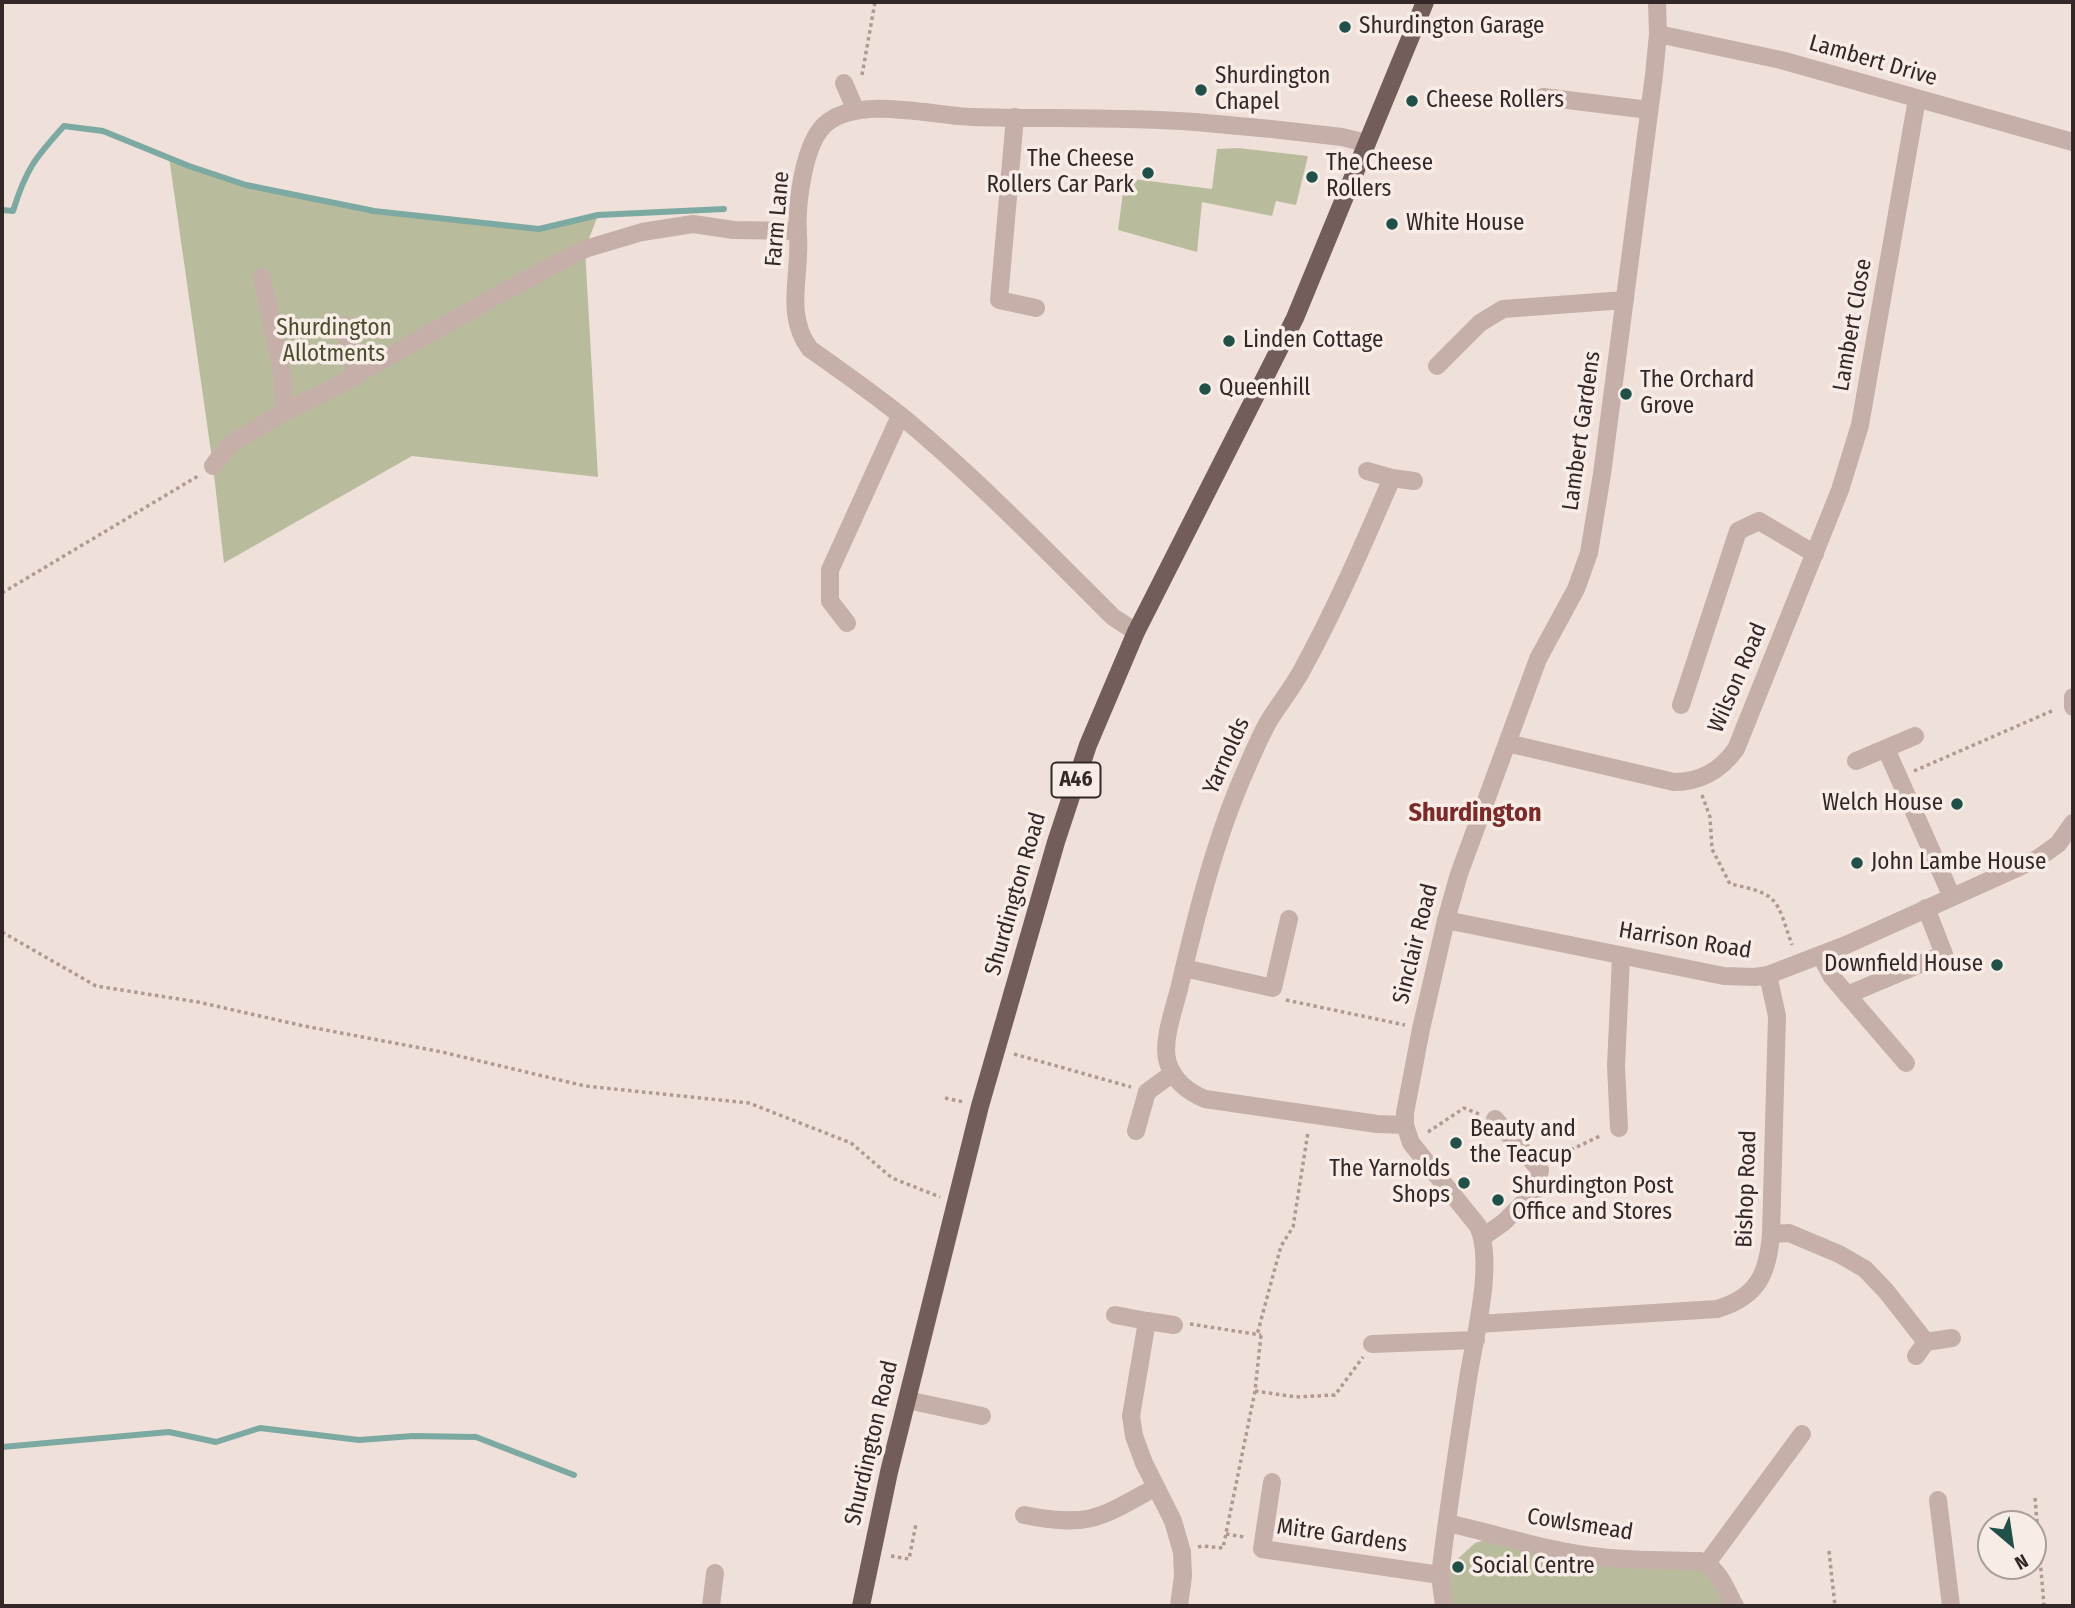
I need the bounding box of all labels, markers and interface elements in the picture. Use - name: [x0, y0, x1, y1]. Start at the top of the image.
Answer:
- place label: Shurdington Garage: [1359, 13, 1544, 41]
- marker: Shurdington Garage: [1337, 19, 1353, 35]
- street label: Lambert Drive: [1806, 30, 1940, 92]
- place label: Shurdington Chapel: [1215, 63, 1330, 117]
- marker: Shurdington Chapel: [1193, 82, 1209, 98]
- place label: Cheese Rollers: [1426, 87, 1564, 115]
- marker: Cheese Rollers: [1404, 93, 1420, 109]
- place label: The Cheese Rollers Car Park: [986, 146, 1134, 200]
- place label: The Cheese Rollers: [1326, 150, 1433, 204]
- marker: The Cheese Rollers Car Park: [1140, 165, 1156, 181]
- marker: The Cheese Rollers: [1304, 169, 1320, 185]
- street label: Farm Lane: [760, 170, 796, 268]
- place label: White House: [1406, 210, 1524, 238]
- marker: White House: [1384, 216, 1400, 232]
- street label: Lambert Close: [1828, 257, 1878, 393]
- park label: Shurdington Allotments: [276, 315, 392, 369]
- place label: Linden Cottage: [1243, 327, 1383, 355]
- marker: Linden Cottage: [1221, 333, 1237, 349]
- street label: Lambert Gardens: [1557, 349, 1607, 513]
- place label: The Orchard Grove: [1640, 367, 1754, 421]
- place label: Queenhill: [1219, 375, 1310, 403]
- marker: Queenhill: [1197, 381, 1213, 397]
- marker: The Orchard Grove: [1618, 386, 1634, 402]
- street label: Wilson Road: [1703, 619, 1773, 737]
- street label: Yarnolds: [1198, 713, 1256, 799]
- road number: A46: [1052, 762, 1100, 798]
- place label: Welch House: [1822, 790, 1943, 818]
- marker: Welch House: [1949, 796, 1965, 812]
- district label: Shurdington: [1408, 798, 1542, 830]
- street label: Shurdington Road: [980, 809, 1052, 979]
- place label: John Lambe House: [1871, 849, 2046, 877]
- marker: John Lambe House: [1849, 855, 1865, 871]
- street label: Sinclair Road: [1388, 881, 1444, 1007]
- street label: Harrison Road: [1617, 917, 1753, 965]
- place label: Downfield House: [1824, 951, 1983, 979]
- marker: Downfield House: [1989, 957, 2005, 973]
- place label: Beauty and the Teacup: [1470, 1116, 1576, 1170]
- street label: Bishop Road: [1731, 1130, 1763, 1248]
- marker: Beauty and the Teacup: [1448, 1135, 1464, 1151]
- place label: The Yarnolds Shops: [1329, 1156, 1450, 1210]
- place label: Shurdington Post Office and Stores: [1512, 1173, 1674, 1227]
- marker: The Yarnolds Shops: [1456, 1175, 1472, 1191]
- marker: Shurdington Post Office and Stores: [1490, 1192, 1506, 1208]
- street label: Shurdington Road: [840, 1358, 904, 1528]
- street label: Cowlsmead: [1525, 1503, 1635, 1547]
- north arrow: [1977, 1510, 2047, 1580]
- street label: Mitre Gardens: [1275, 1513, 1409, 1559]
- text: N: [2011, 1549, 2032, 1575]
- place label: Social Centre: [1472, 1553, 1595, 1581]
- marker: Social Centre: [1450, 1559, 1466, 1575]

